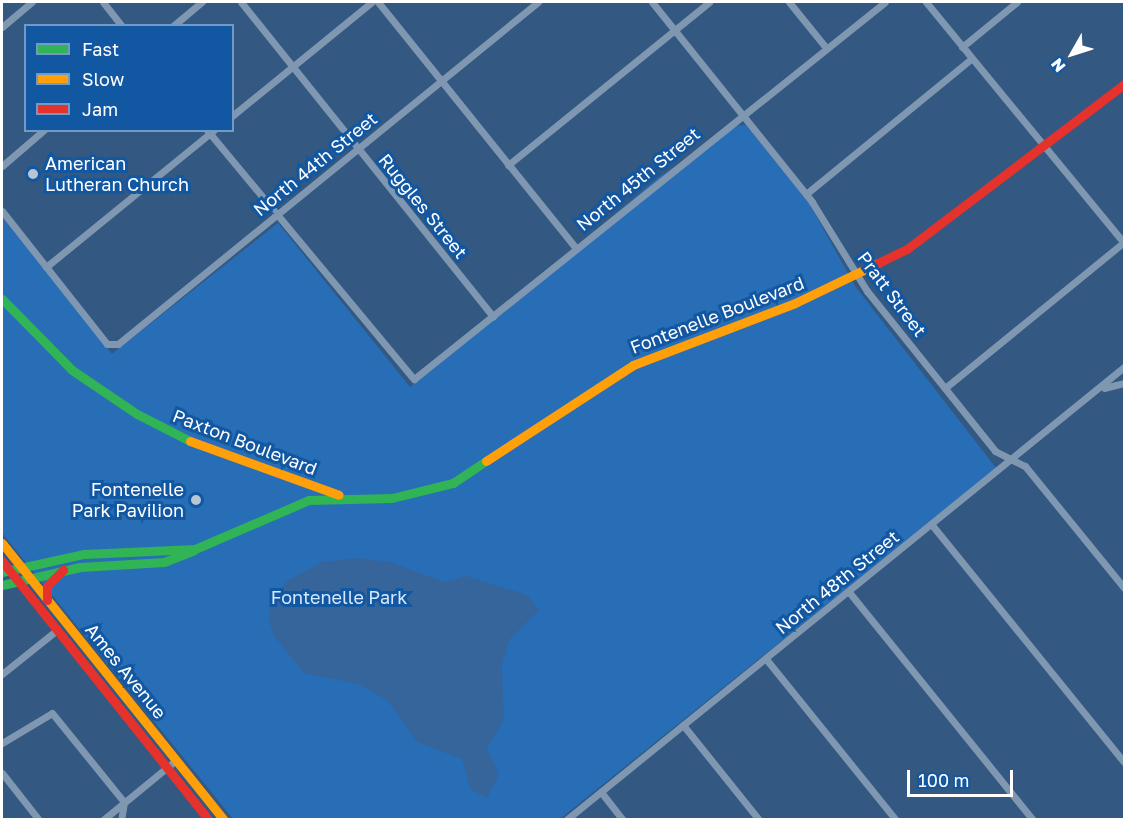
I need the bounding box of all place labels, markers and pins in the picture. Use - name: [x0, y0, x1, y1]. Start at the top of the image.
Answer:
- place label: American Lutheran Church: [45, 153, 189, 195]
- marker: American Lutheran Church: [26, 167, 40, 181]
- place label: Fontenelle Park Pavilion: [72, 479, 184, 522]
- marker: Fontenelle Park Pavilion: [189, 493, 203, 507]

